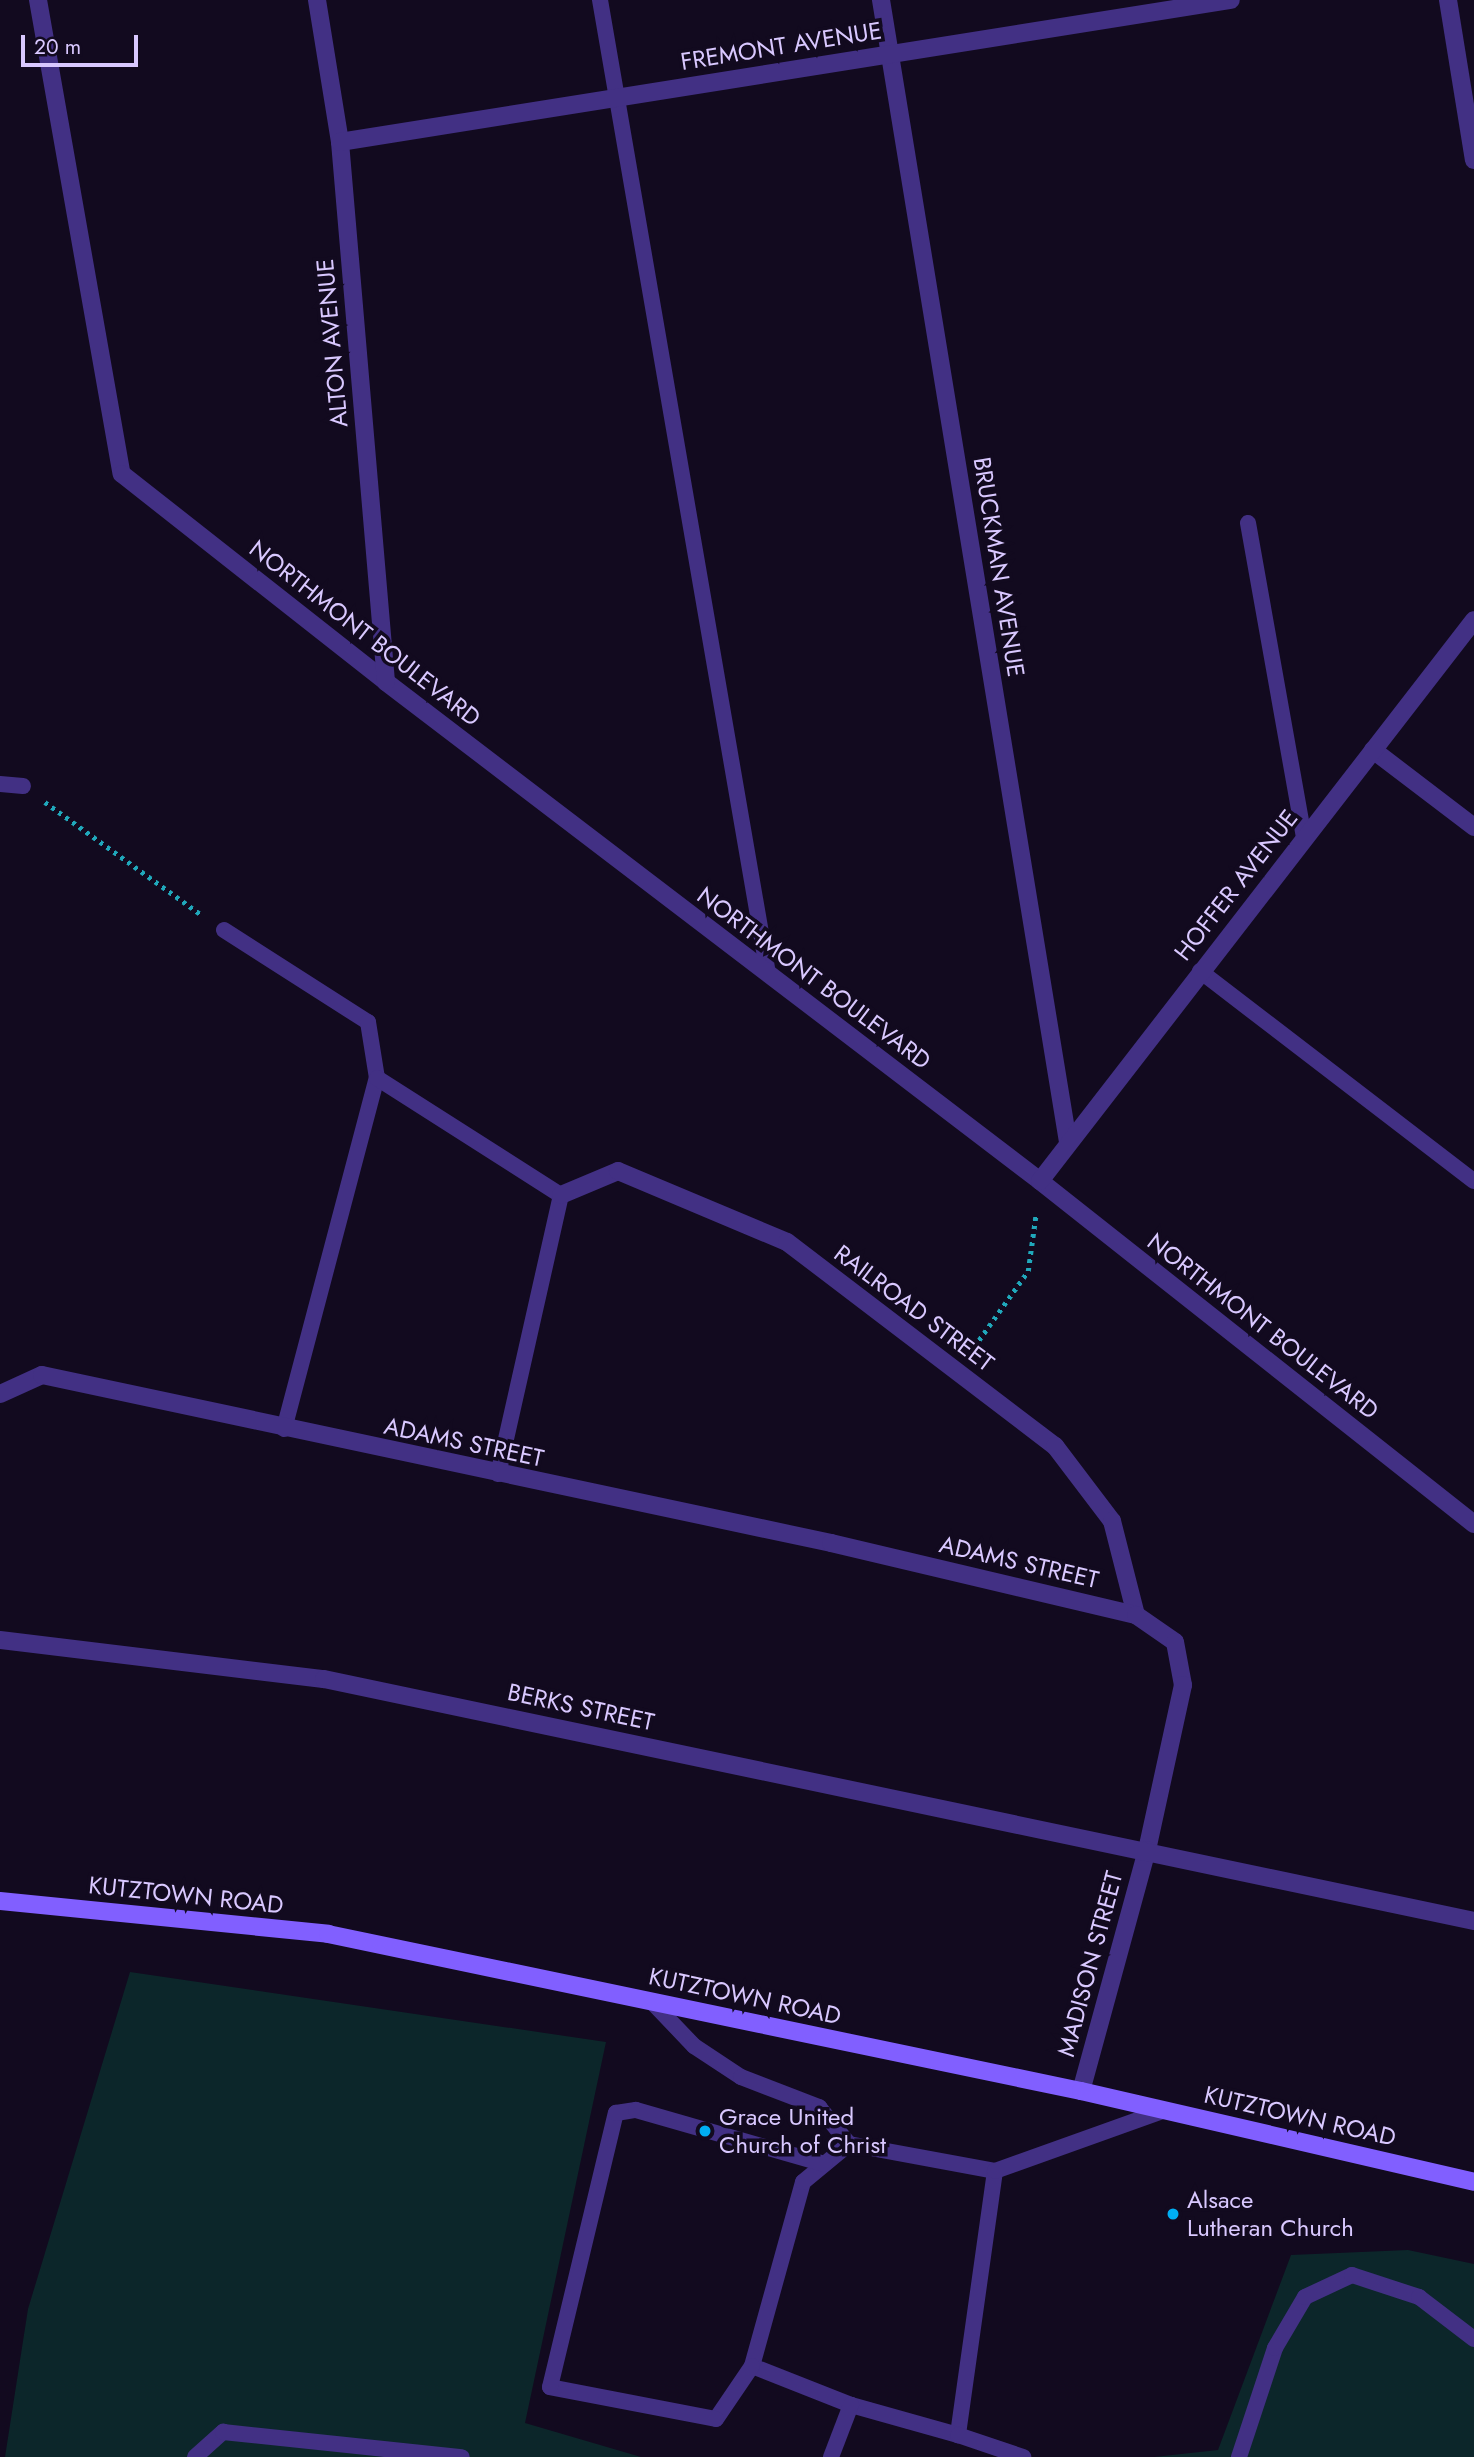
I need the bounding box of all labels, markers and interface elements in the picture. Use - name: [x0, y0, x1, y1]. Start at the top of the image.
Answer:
- street label: FREMONT AVENUE: [678, 16, 884, 76]
- scale bar: [24, 21, 142, 65]
- text: 20 m: [34, 32, 81, 62]
- street label: ALTON AVENUE: [310, 258, 354, 428]
- street label: BRUCKMAN AVENUE: [967, 455, 1031, 679]
- street label: NORTHMONT BOULEVARD: [244, 534, 486, 732]
- street label: HOFFER AVENUE: [1168, 804, 1304, 966]
- street label: NORTHMONT BOULEVARD: [691, 881, 937, 1075]
- street label: NORTHMONT BOULEVARD: [1142, 1227, 1384, 1425]
- street label: RAILROAD STREET: [829, 1239, 999, 1377]
- street label: ADAMS STREET: [382, 1411, 546, 1473]
- street label: ADAMS STREET: [937, 1530, 1101, 1594]
- street label: BERKS STREET: [505, 1677, 657, 1737]
- street label: MADISON STREET: [1051, 1868, 1129, 2060]
- street label: KUTZTOWN ROAD: [87, 1870, 285, 1920]
- street label: KUTZTOWN ROAD: [646, 1962, 844, 2030]
- street label: KUTZTOWN ROAD: [1201, 2080, 1399, 2152]
- place label: Grace United Church of Christ: [719, 2103, 886, 2159]
- marker: Grace United Church of Christ: [697, 2123, 713, 2139]
- place label: Alsace Lutheran Church: [1187, 2186, 1354, 2242]
- marker: Alsace Lutheran Church: [1165, 2206, 1181, 2222]

